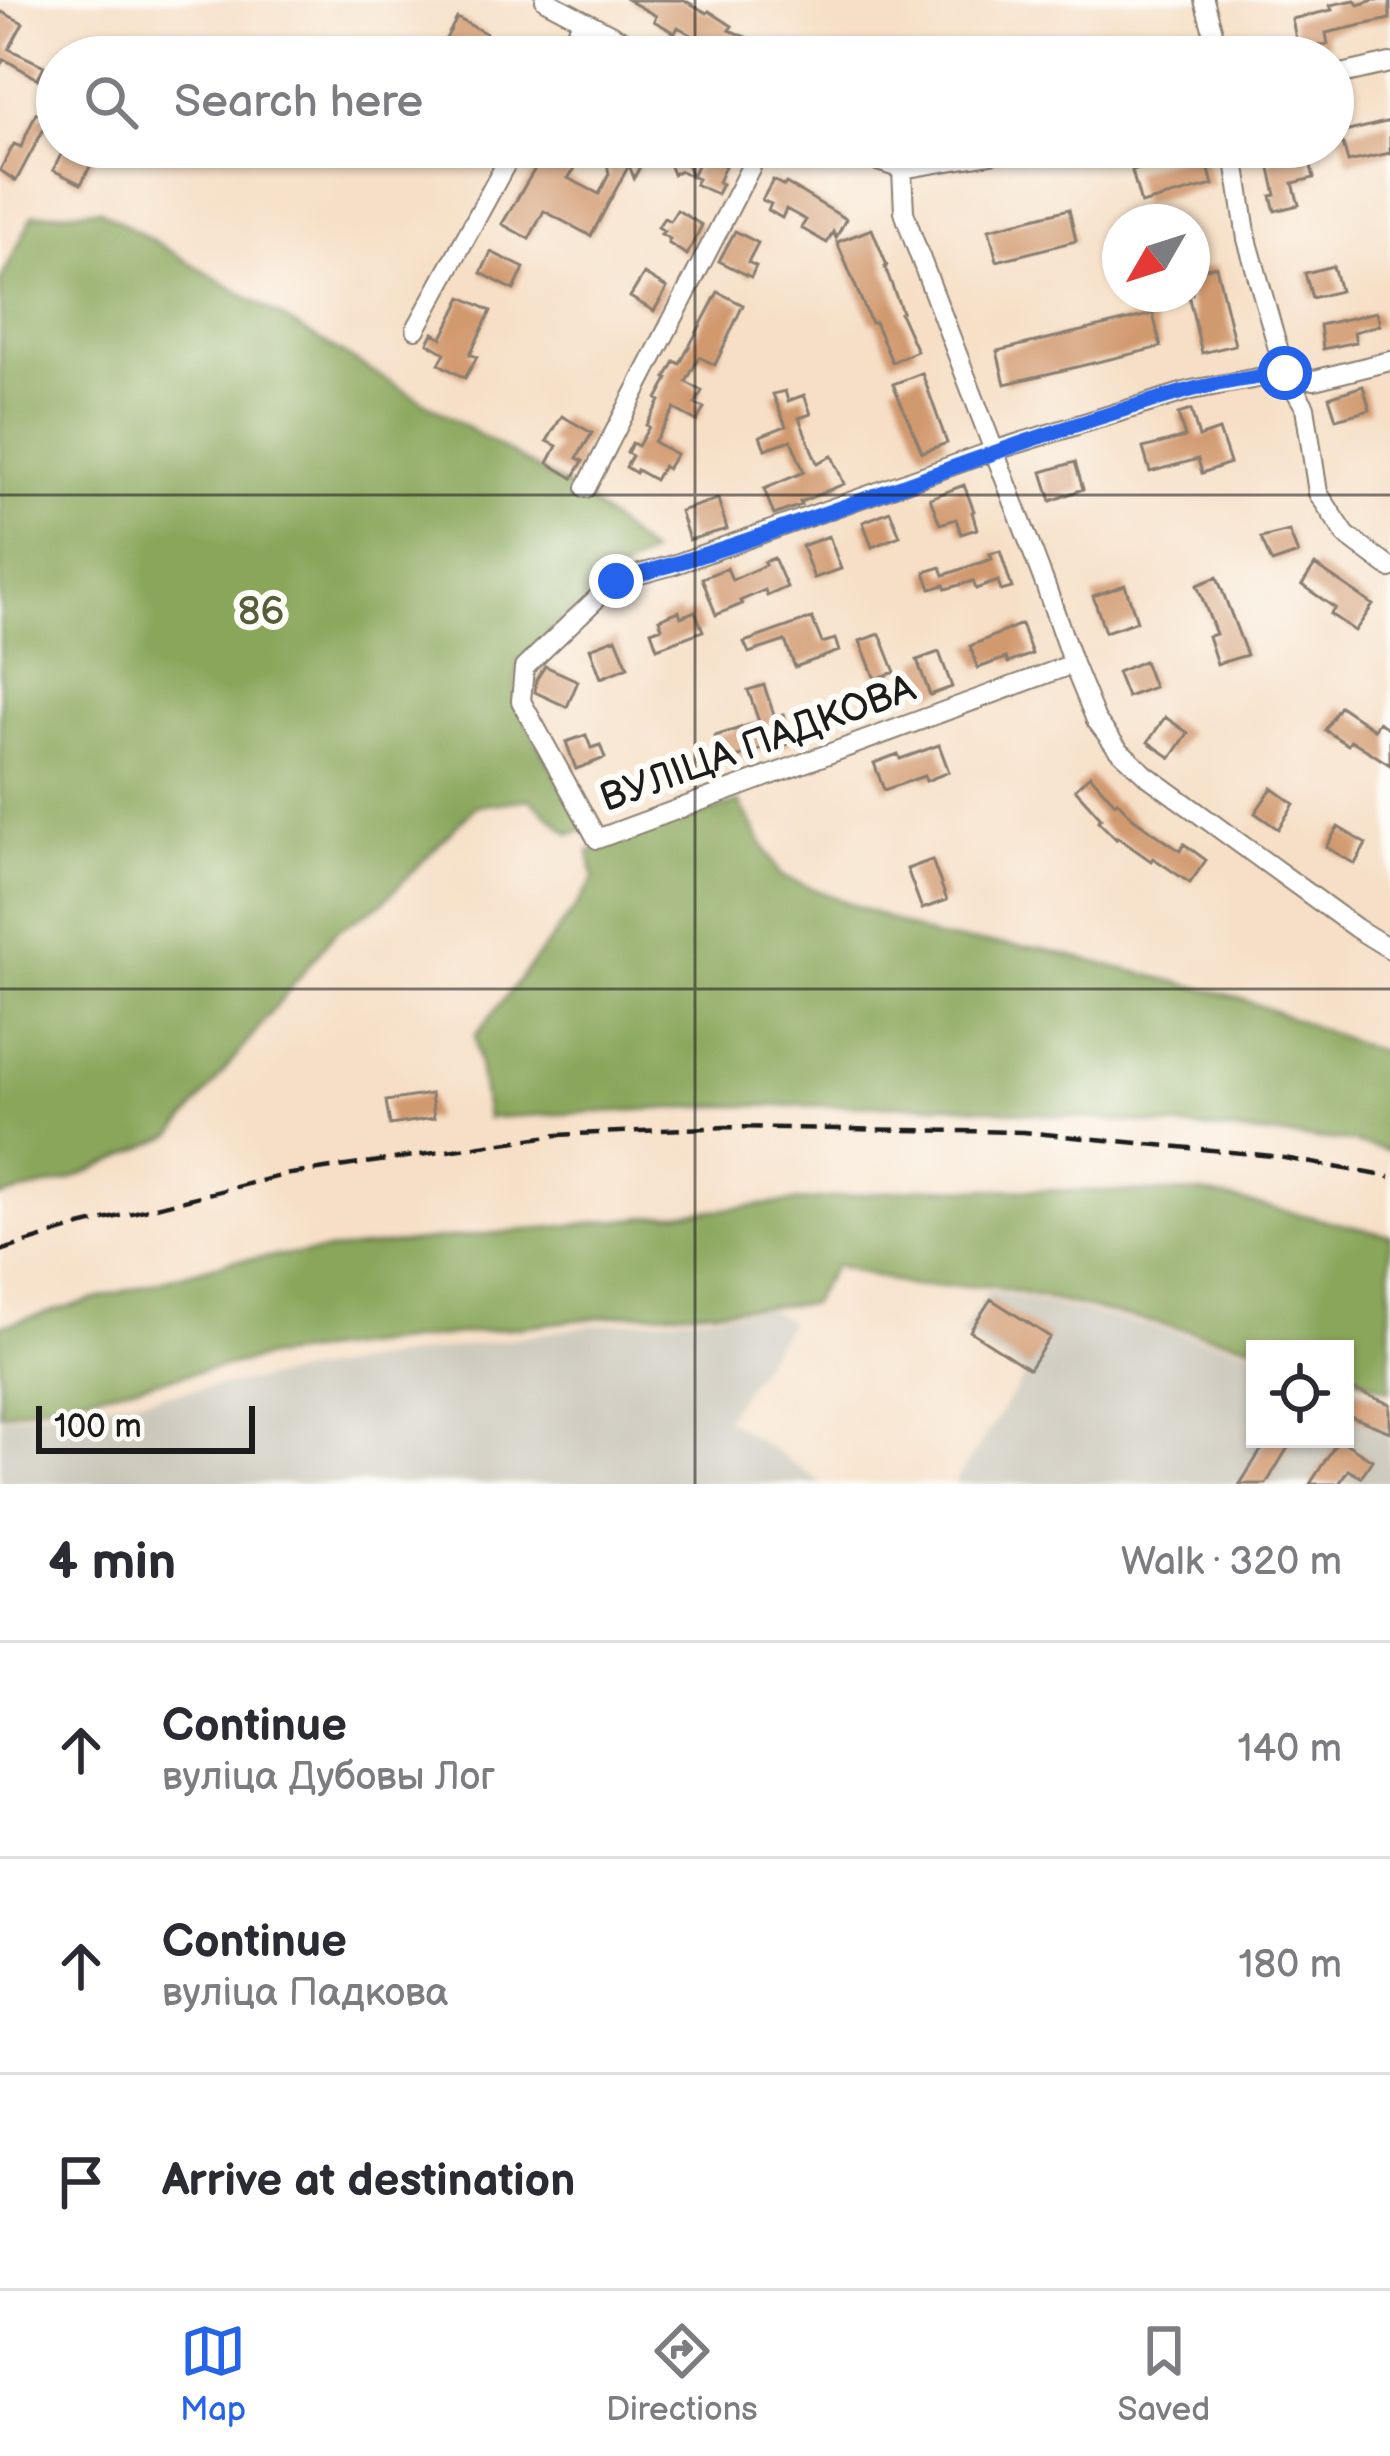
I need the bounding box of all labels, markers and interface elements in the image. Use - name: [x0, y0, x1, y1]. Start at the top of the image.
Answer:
- search box: [36, 36, 1354, 168]
- icon: search: [78, 69, 144, 135]
- text: Search here: [174, 75, 423, 130]
- north arrow: [1102, 204, 1210, 312]
- route start: [1258, 346, 1312, 400]
- route end: [589, 554, 643, 608]
- park label: 86: [238, 589, 284, 636]
- street label: ВУЛІЦА ПАДКОВА: [594, 665, 922, 823]
- map controls: [1246, 1340, 1354, 1448]
- button: locate: [1246, 1340, 1354, 1448]
- scale bar: [36, 1400, 255, 1453]
- text: 100 m: [54, 1407, 142, 1447]
- text: 4 min: [48, 1532, 176, 1593]
- text: Walk · 320 m: [1121, 1539, 1342, 1586]
- text: Continue: [162, 1699, 347, 1754]
- icon: ahead: [48, 1717, 114, 1783]
- text: 140 m: [1237, 1726, 1342, 1773]
- text: вуліца Дубовы Лог: [162, 1754, 495, 1801]
- text: Continue: [162, 1915, 347, 1970]
- icon: ahead: [48, 1933, 114, 1999]
- text: 180 m: [1238, 1942, 1342, 1989]
- text: вуліца Падкова: [162, 1970, 449, 2017]
- icon: arrive: [48, 2149, 114, 2215]
- text: Arrive at destination: [162, 2154, 575, 2209]
- tab: Map: [180, 2318, 246, 2430]
- tab: Directions: [606, 2318, 758, 2430]
- tab: Saved: [1117, 2318, 1210, 2430]

